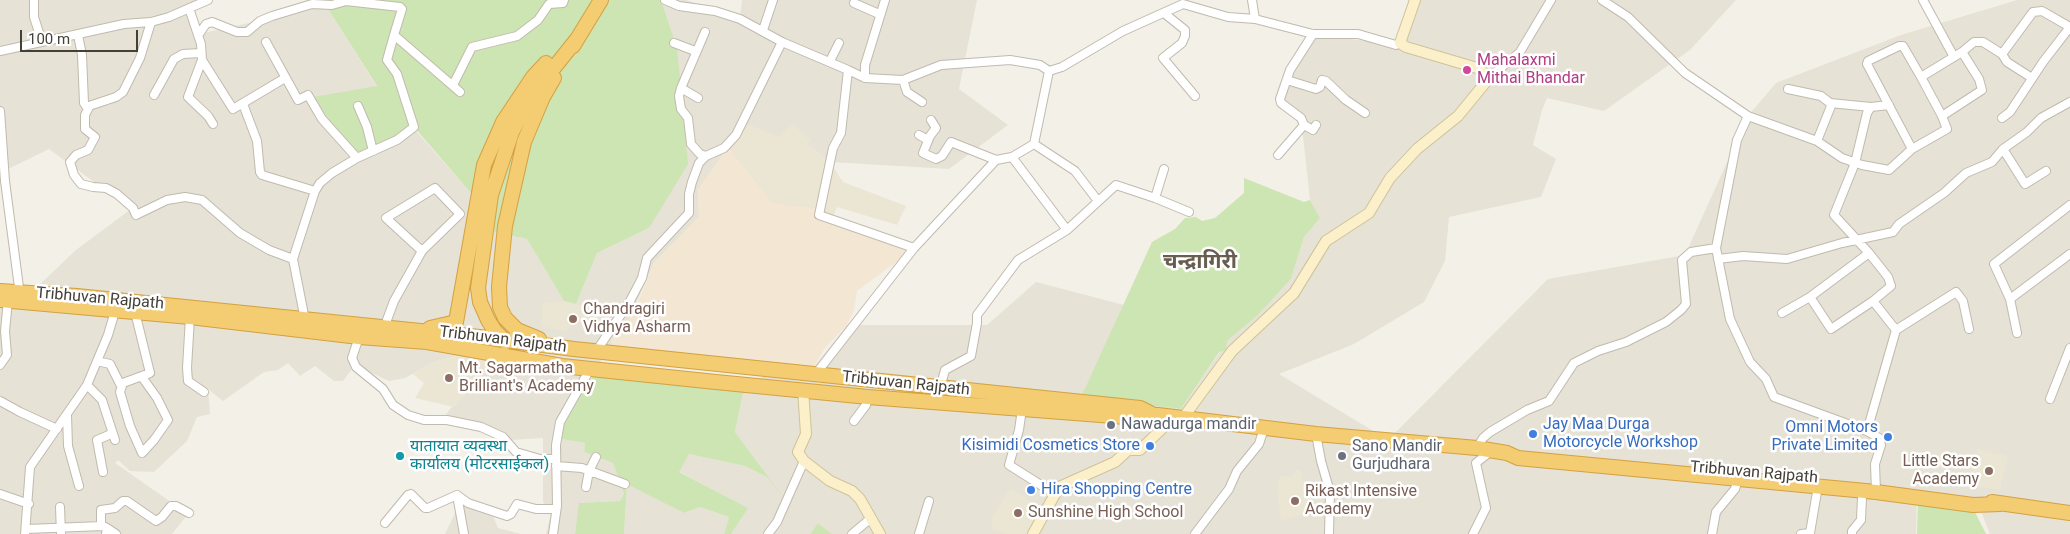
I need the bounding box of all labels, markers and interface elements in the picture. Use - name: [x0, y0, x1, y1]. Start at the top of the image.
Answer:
- scale bar: [22, 20, 140, 52]
- text: 100 m: [28, 30, 70, 48]
- place label: Mahalaxmi Mithai Bhandar: [1477, 51, 1585, 89]
- marker: Mahalaxmi Mithai Bhandar: [1461, 64, 1473, 76]
- district label: चन्द्रागिरी: [1163, 250, 1237, 276]
- street label: Tribhuvan Rajpath: [35, 284, 165, 314]
- place label: Chandragiri Vidhya Asharm: [583, 300, 691, 338]
- marker: Chandragiri Vidhya Asharm: [567, 313, 579, 325]
- street label: Tribhuvan Rajpath: [438, 323, 568, 357]
- place label: Mt. Sagarmatha Brilliant's Academy: [459, 359, 594, 397]
- street label: Tribhuvan Rajpath: [841, 368, 971, 400]
- marker: Mt. Sagarmatha Brilliant's Academy: [443, 372, 455, 384]
- place label: Nawadurga mandir: [1121, 415, 1257, 435]
- place label: Jay Maa Durga Motorcycle Workshop: [1543, 415, 1698, 453]
- place label: Omni Motors Private Limited: [1771, 418, 1878, 456]
- marker: Nawadurga mandir: [1105, 419, 1117, 431]
- marker: Jay Maa Durga Motorcycle Workshop: [1527, 428, 1539, 440]
- marker: Omni Motors Private Limited: [1882, 431, 1894, 443]
- place label: Kisimidi Cosmetics Store: [962, 436, 1140, 456]
- place label: यातायात व्यवस्था कार्यालय (मोटरसाईकल): [410, 437, 549, 475]
- place label: Sano Mandir Gurjudhara: [1352, 437, 1442, 475]
- marker: Kisimidi Cosmetics Store: [1144, 440, 1156, 452]
- marker: यातायात व्यवस्था कार्यालय (मोटरसाईकल): [394, 450, 406, 462]
- marker: Sano Mandir Gurjudhara: [1336, 450, 1348, 462]
- place label: Little Stars Academy: [1903, 452, 1979, 490]
- street label: Tribhuvan Rajpath: [1689, 458, 1819, 488]
- marker: Little Stars Academy: [1983, 465, 1995, 477]
- place label: Hira Shopping Centre: [1041, 480, 1192, 500]
- place label: Rikast Intensive Academy: [1305, 482, 1417, 520]
- marker: Hira Shopping Centre: [1025, 484, 1037, 496]
- marker: Rikast Intensive Academy: [1289, 495, 1301, 507]
- place label: Sunshine High School: [1028, 503, 1183, 523]
- marker: Sunshine High School: [1012, 507, 1024, 519]

